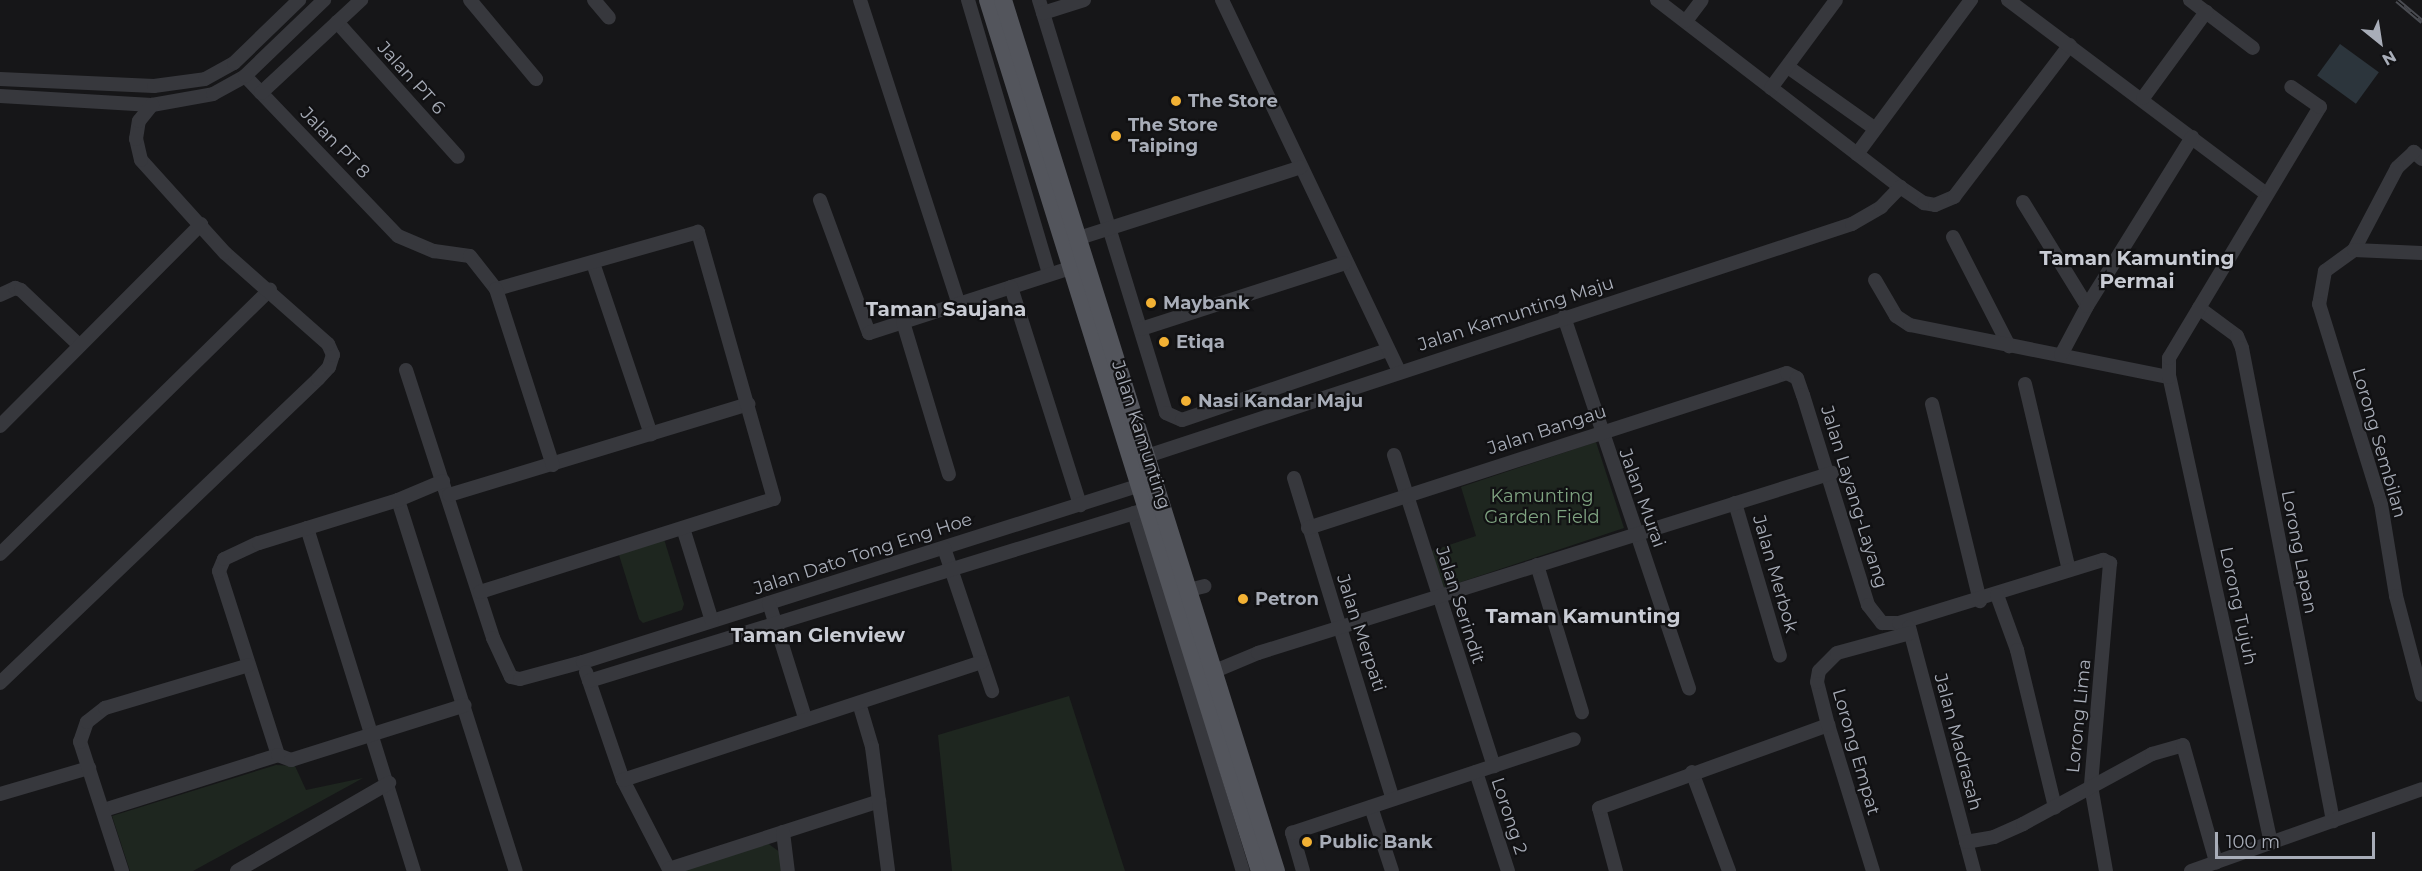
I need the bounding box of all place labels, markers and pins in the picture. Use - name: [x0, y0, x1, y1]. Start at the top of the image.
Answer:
- place label: The Store: [1188, 90, 1278, 112]
- marker: The Store: [1169, 94, 1183, 108]
- place label: The Store Taiping: [1128, 115, 1218, 158]
- marker: The Store Taiping: [1109, 129, 1123, 143]
- place label: Maybank: [1163, 292, 1249, 314]
- marker: Maybank: [1144, 296, 1158, 310]
- place label: Etiqa: [1176, 331, 1225, 353]
- marker: Etiqa: [1157, 335, 1171, 349]
- place label: Nasi Kandar Maju: [1198, 390, 1363, 412]
- marker: Nasi Kandar Maju: [1179, 394, 1193, 408]
- place label: Petron: [1255, 588, 1319, 610]
- marker: Petron: [1236, 592, 1250, 606]
- place label: Public Bank: [1319, 831, 1433, 853]
- marker: Public Bank: [1300, 835, 1314, 849]

